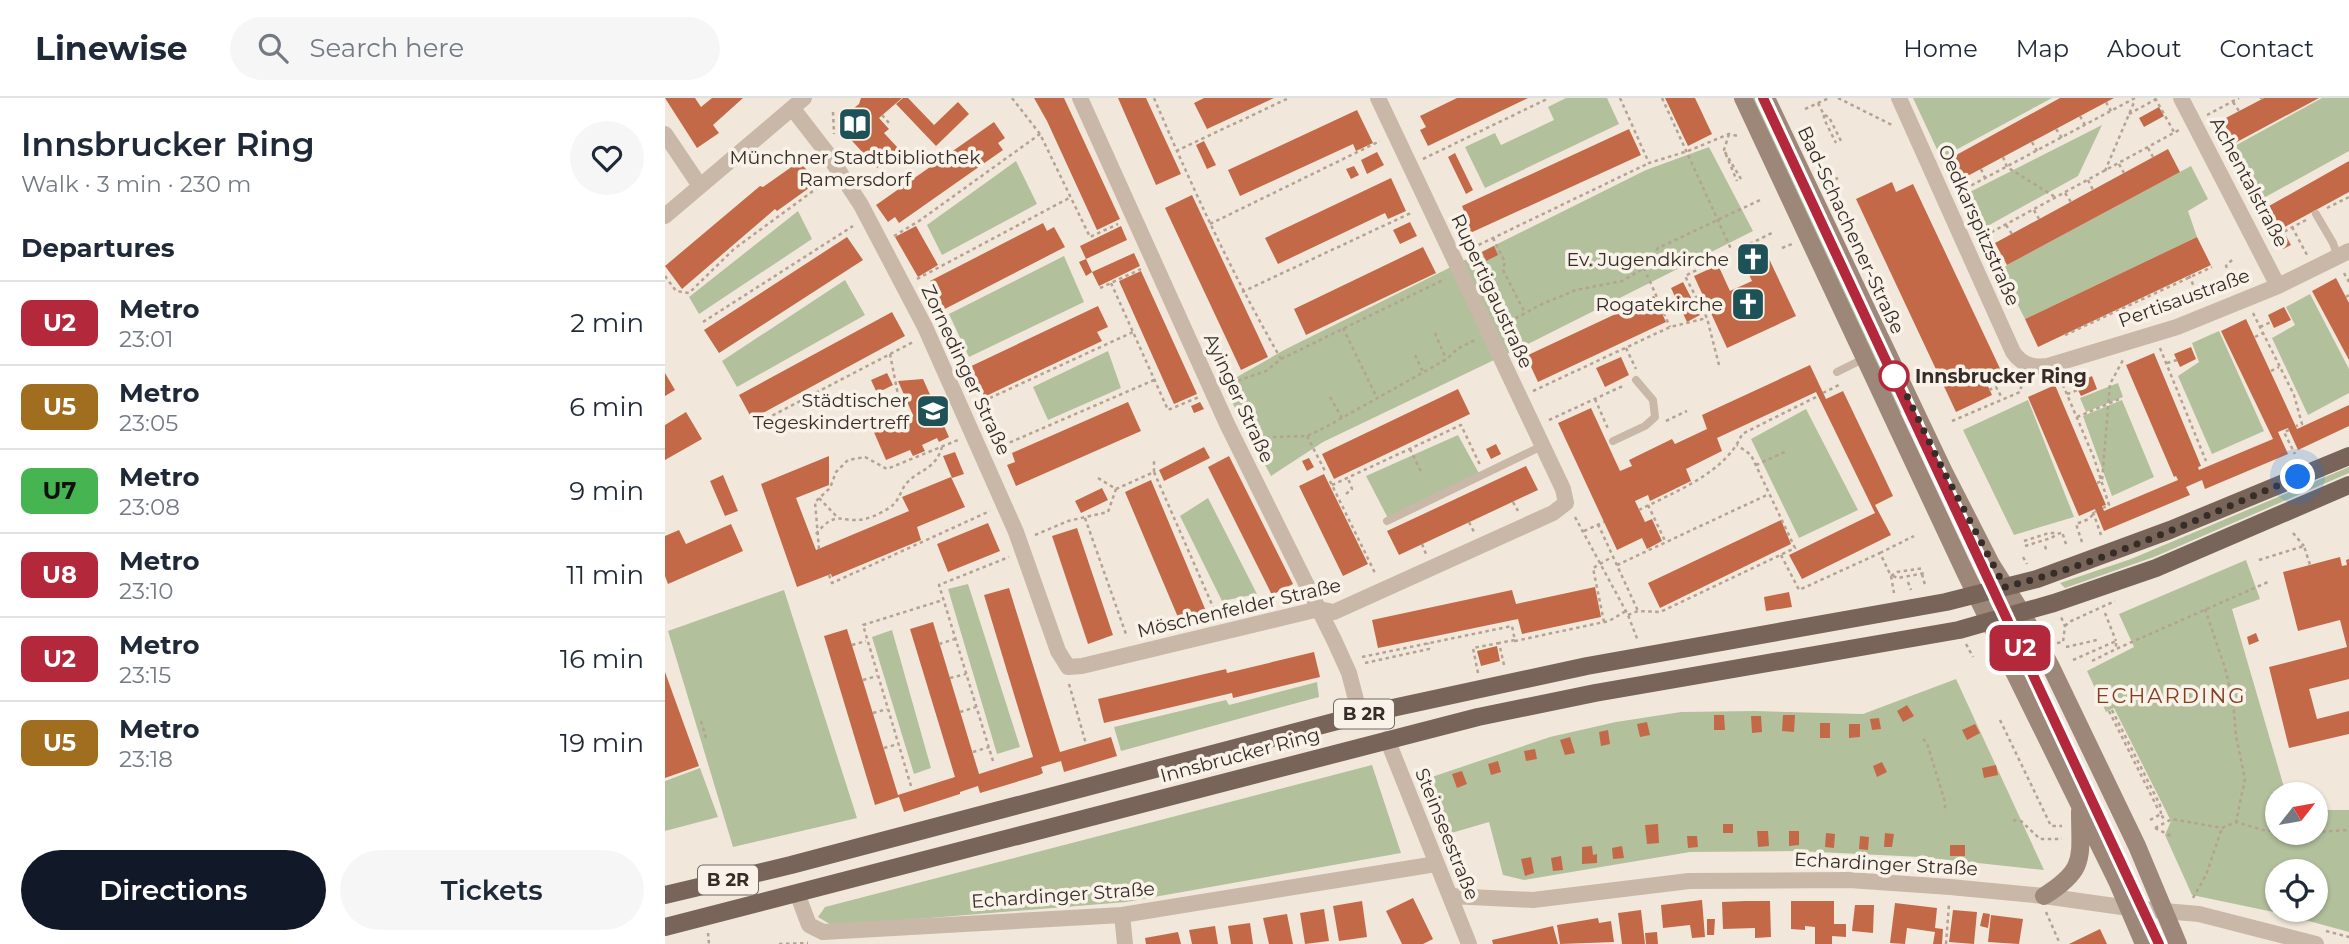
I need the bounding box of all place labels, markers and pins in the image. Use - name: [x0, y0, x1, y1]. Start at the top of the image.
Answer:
- library icon: Münchner Stadtbibliothek Ramersdorf: [836, 105, 874, 143]
- place label: Münchner Stadtbibliothek Ramersdorf: [729, 146, 981, 191]
- church icon: Ev. Jugendkirche: [1734, 240, 1772, 278]
- place label: Ev. Jugendkirche: [1567, 248, 1729, 271]
- church icon: Rogatekirche: [1729, 285, 1767, 323]
- place label: Rogatekirche: [1596, 293, 1723, 316]
- marker: Innsbrucker Ring: [1879, 361, 1909, 391]
- place label: Innsbrucker Ring: [1915, 365, 2087, 388]
- place label: Städtischer Tegeskindertreff: [753, 389, 911, 434]
- school or university icon: Städtischer Tegeskindertreff: [914, 392, 952, 430]

